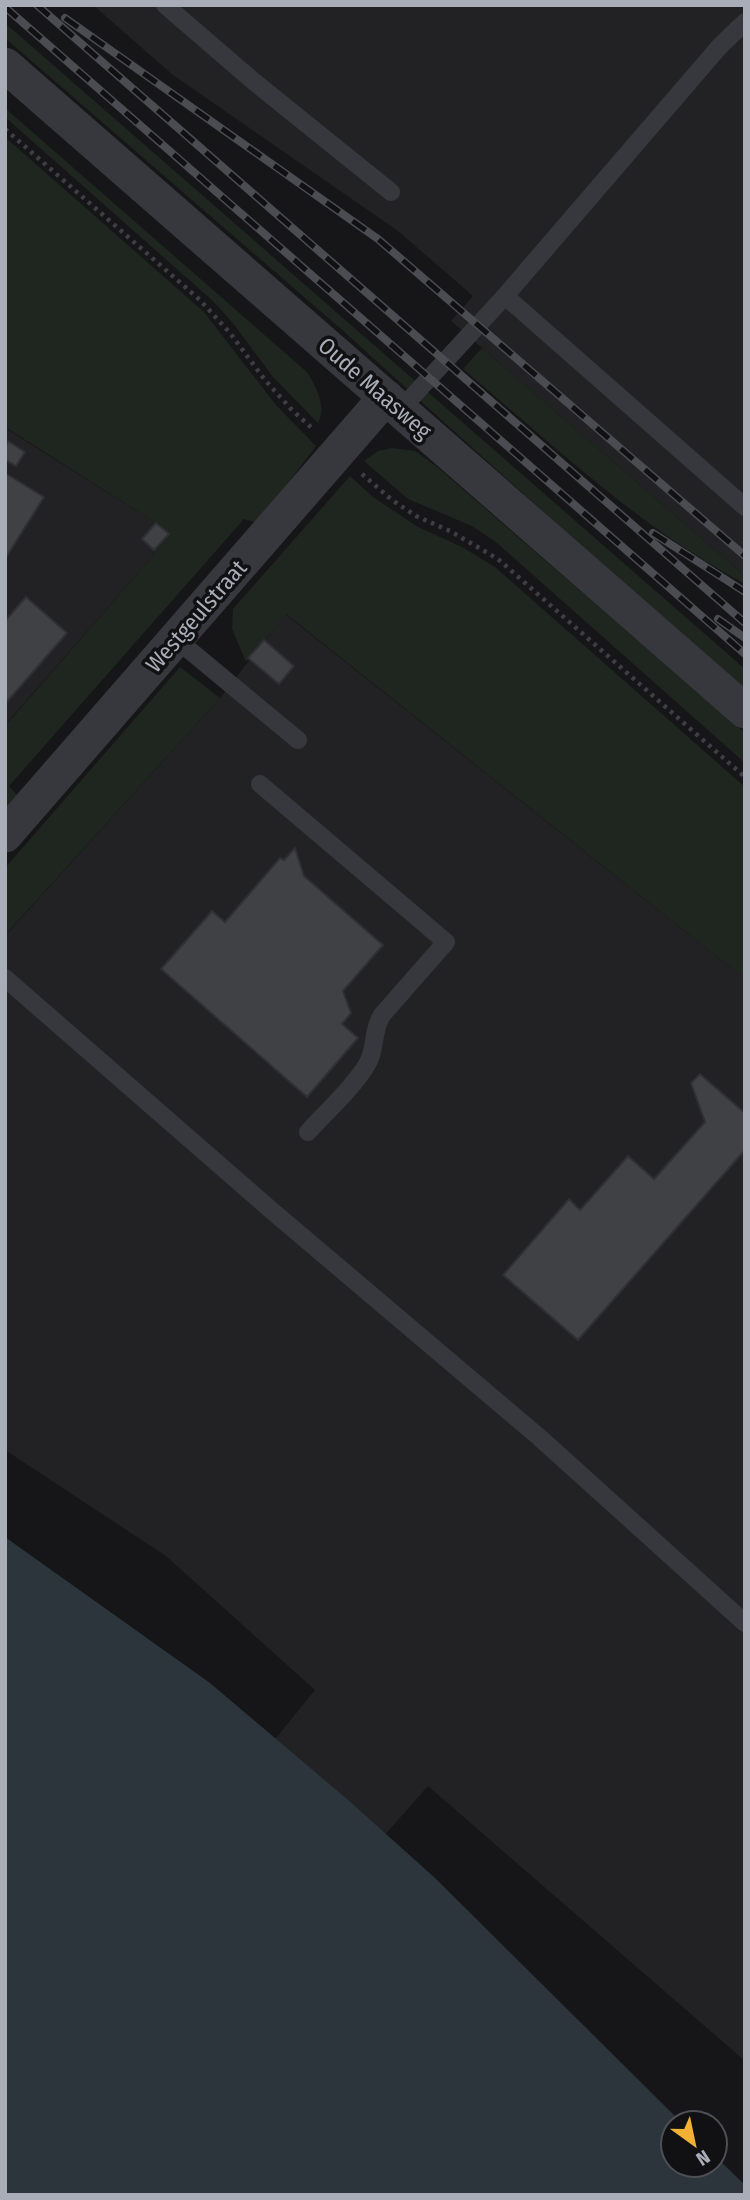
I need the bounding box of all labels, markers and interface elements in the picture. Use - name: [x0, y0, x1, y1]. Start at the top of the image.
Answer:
- street label: Oude Maasweg: [313, 331, 438, 445]
- street label: Westgeulstraat: [140, 554, 253, 678]
- north arrow: [659, 2109, 729, 2179]
- text: N: [692, 2145, 714, 2171]

